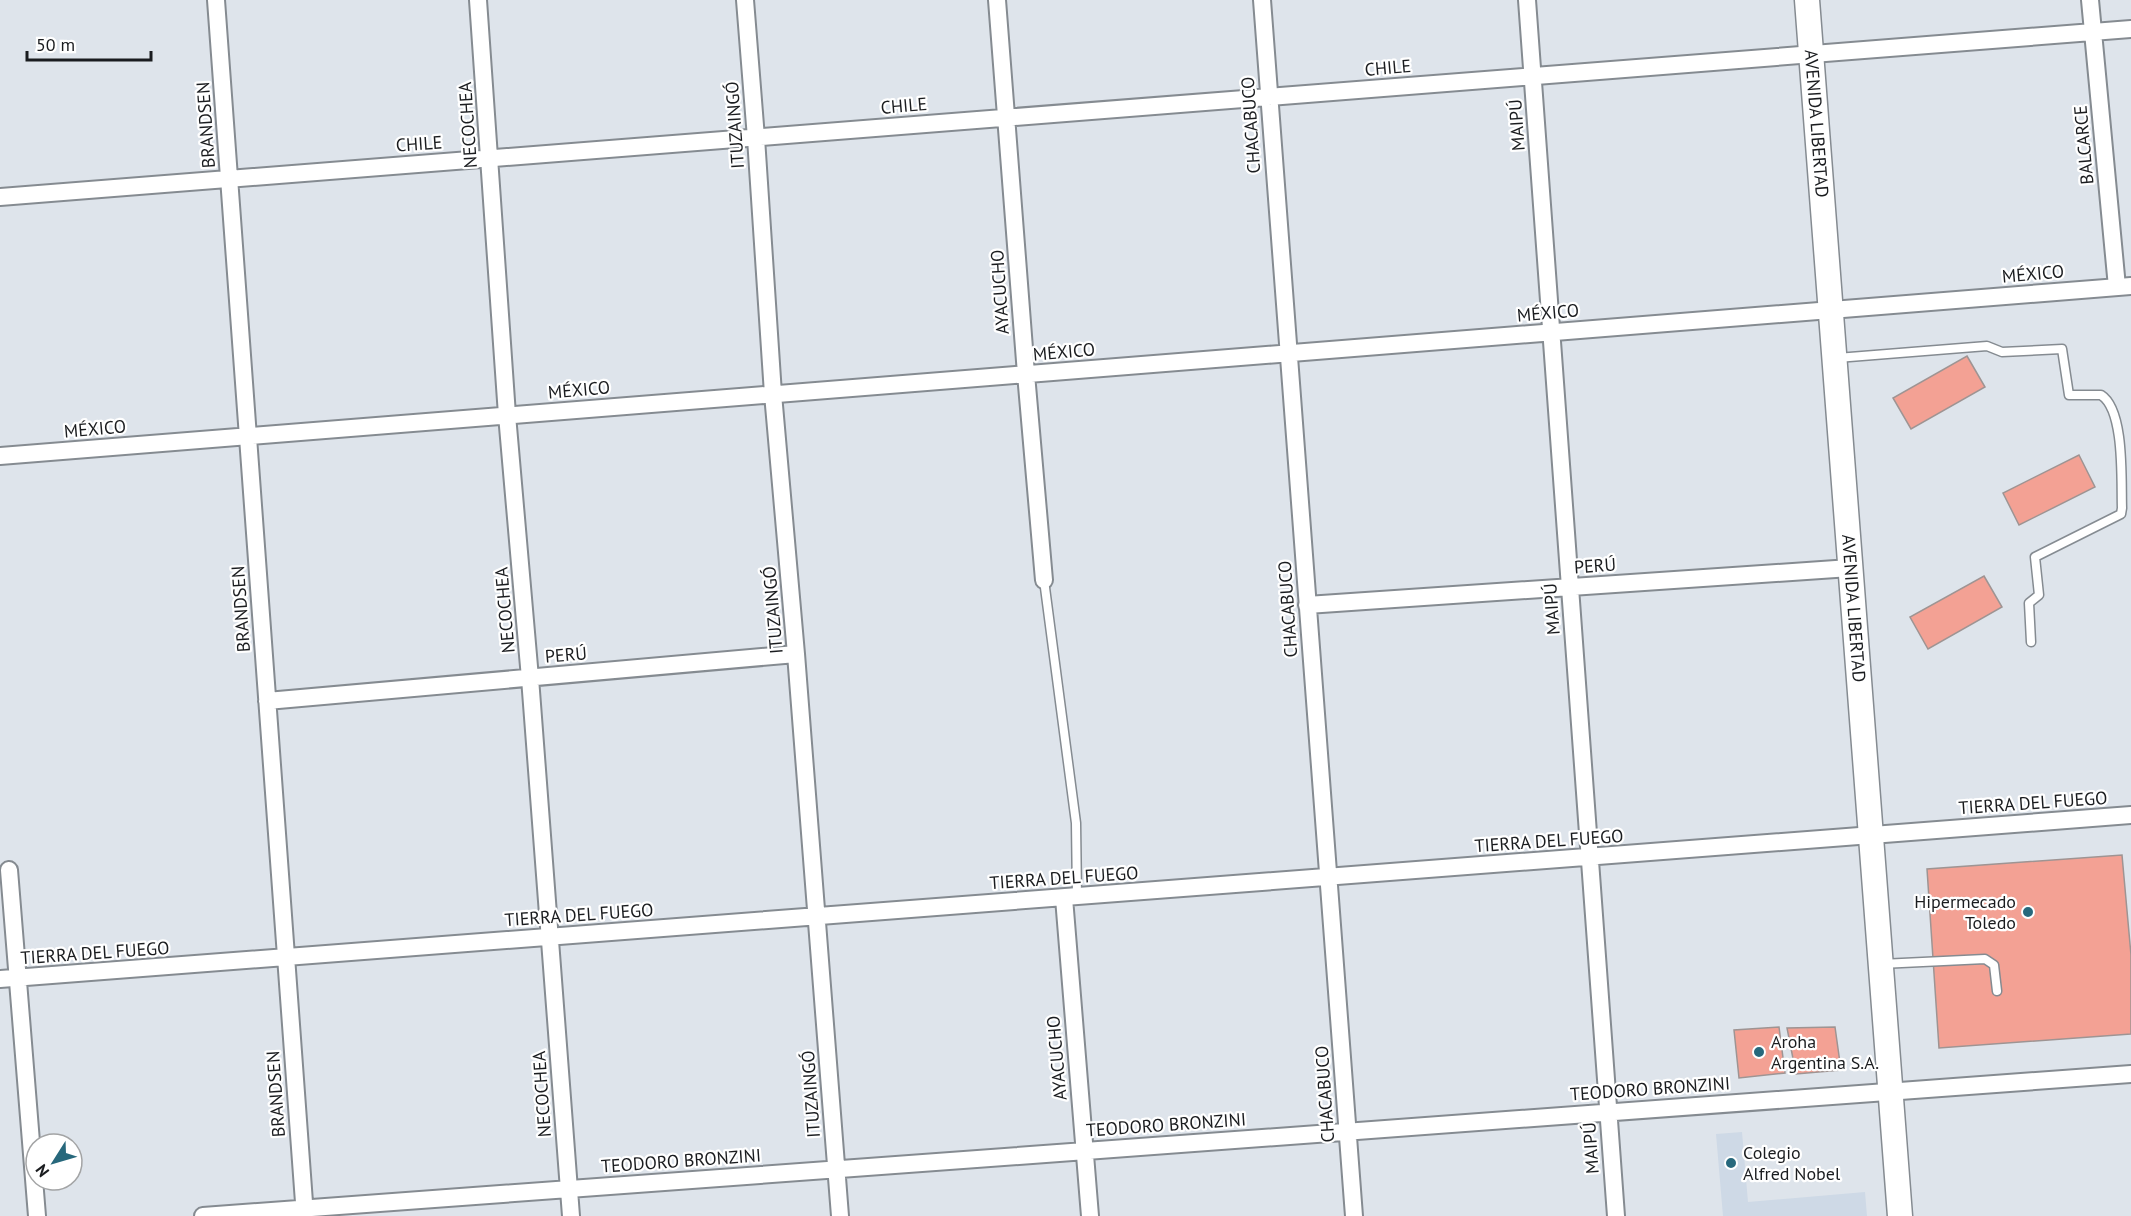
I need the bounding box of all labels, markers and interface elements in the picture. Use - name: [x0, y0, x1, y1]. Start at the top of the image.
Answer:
- scale bar: [27, 24, 152, 62]
- text: 50 m: [36, 33, 75, 56]
- street label: AVENIDA LIBERTAD: [1800, 49, 1834, 198]
- street label: CHILE: [1364, 54, 1412, 81]
- street label: CHACABUCO: [1236, 76, 1265, 174]
- street label: BRANDSEN: [191, 81, 220, 169]
- street label: NECOCHEA: [453, 81, 482, 169]
- street label: ITUZAINGÓ: [720, 81, 749, 170]
- street label: CHILE: [880, 92, 928, 119]
- street label: MAIPÚ: [1503, 98, 1530, 152]
- street label: BALCARCE: [2069, 105, 2098, 186]
- street label: CHILE: [395, 130, 443, 157]
- street label: AYACUCHO: [985, 249, 1014, 335]
- street label: MÉXICO: [2001, 259, 2065, 288]
- street label: MÉXICO: [1516, 298, 1580, 327]
- street label: MÉXICO: [1032, 337, 1096, 366]
- street label: MÉXICO: [547, 375, 611, 404]
- street label: MÉXICO: [63, 414, 127, 443]
- street label: AVENIDA LIBERTAD: [1837, 533, 1871, 683]
- street label: PERÚ: [1573, 553, 1617, 578]
- street label: CHACABUCO: [1273, 560, 1302, 658]
- street label: BRANDSEN: [226, 565, 255, 653]
- street label: ITUZAINGÓ: [757, 565, 788, 655]
- street label: NECOCHEA: [489, 566, 520, 654]
- street label: MAIPÚ: [1538, 582, 1565, 636]
- street label: PERÚ: [544, 641, 588, 668]
- street label: TIERRA DEL FUEGO: [1958, 786, 2108, 819]
- street label: TIERRA DEL FUEGO: [1474, 824, 1624, 857]
- street label: TIERRA DEL FUEGO: [989, 861, 1139, 894]
- place label: Hipermecado Toledo: [1914, 890, 2016, 934]
- street label: TIERRA DEL FUEGO: [504, 898, 654, 931]
- marker: Hipermecado Toledo: [2021, 905, 2035, 919]
- street label: TIERRA DEL FUEGO: [20, 936, 170, 969]
- street label: AYACUCHO: [1041, 1015, 1072, 1101]
- place label: Aroha Argentina S.A.: [1771, 1030, 1879, 1074]
- street label: CHACABUCO: [1310, 1045, 1339, 1143]
- marker: Aroha Argentina S.A.: [1752, 1045, 1766, 1059]
- street label: BRANDSEN: [261, 1050, 290, 1138]
- street label: NECOCHEA: [527, 1050, 556, 1138]
- street label: ITUZAINGÓ: [796, 1050, 825, 1139]
- street label: TEODORO BRONZINI: [1569, 1071, 1731, 1106]
- street label: TEODORO BRONZINI: [1085, 1107, 1247, 1142]
- street label: MAIPÚ: [1577, 1121, 1604, 1175]
- north arrow: [24, 1132, 84, 1192]
- place label: Colegio Alfred Nobel: [1743, 1141, 1841, 1185]
- street label: TEODORO BRONZINI: [600, 1143, 762, 1178]
- marker: Colegio Alfred Nobel: [1724, 1156, 1738, 1170]
- text: N: [31, 1161, 53, 1181]

